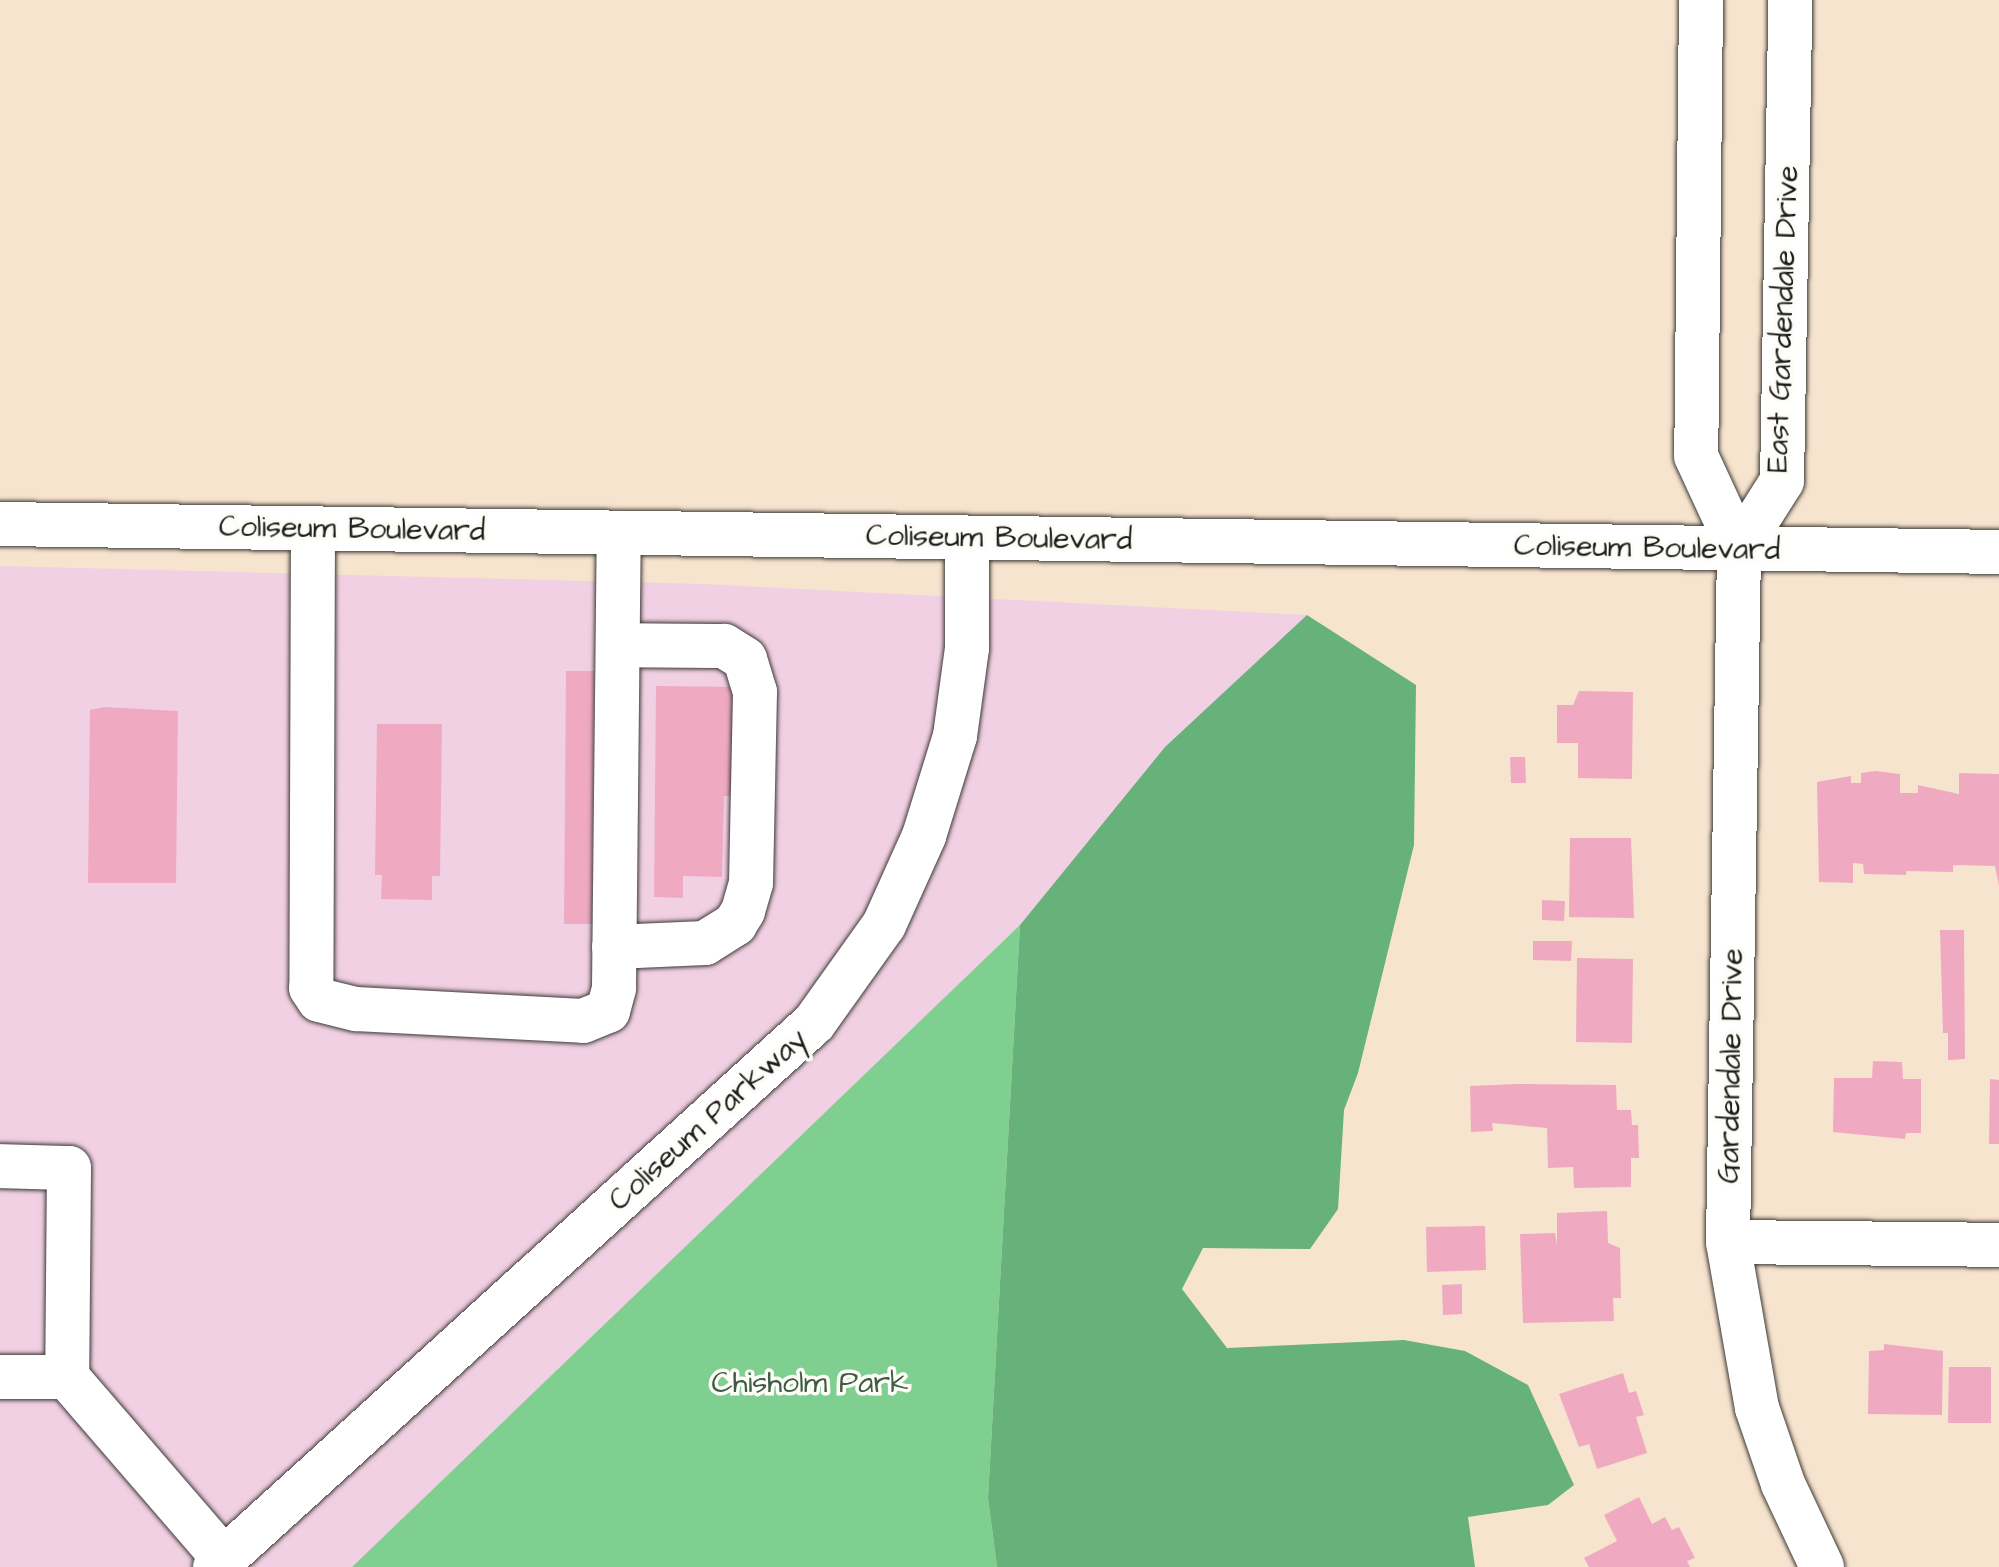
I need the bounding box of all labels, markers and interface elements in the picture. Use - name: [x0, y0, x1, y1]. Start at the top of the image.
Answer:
- street label: East Gardendale Drive: [1760, 165, 1806, 473]
- street label: Coliseum Boulevard: [219, 509, 485, 549]
- street label: Coliseum Boulevard: [866, 518, 1132, 558]
- street label: Coliseum Boulevard: [1514, 528, 1780, 568]
- street label: Gardendale Drive: [1711, 948, 1751, 1184]
- street label: Coliseum Parkway: [601, 1021, 815, 1219]
- park label: Chisholm Park: [712, 1365, 908, 1401]

